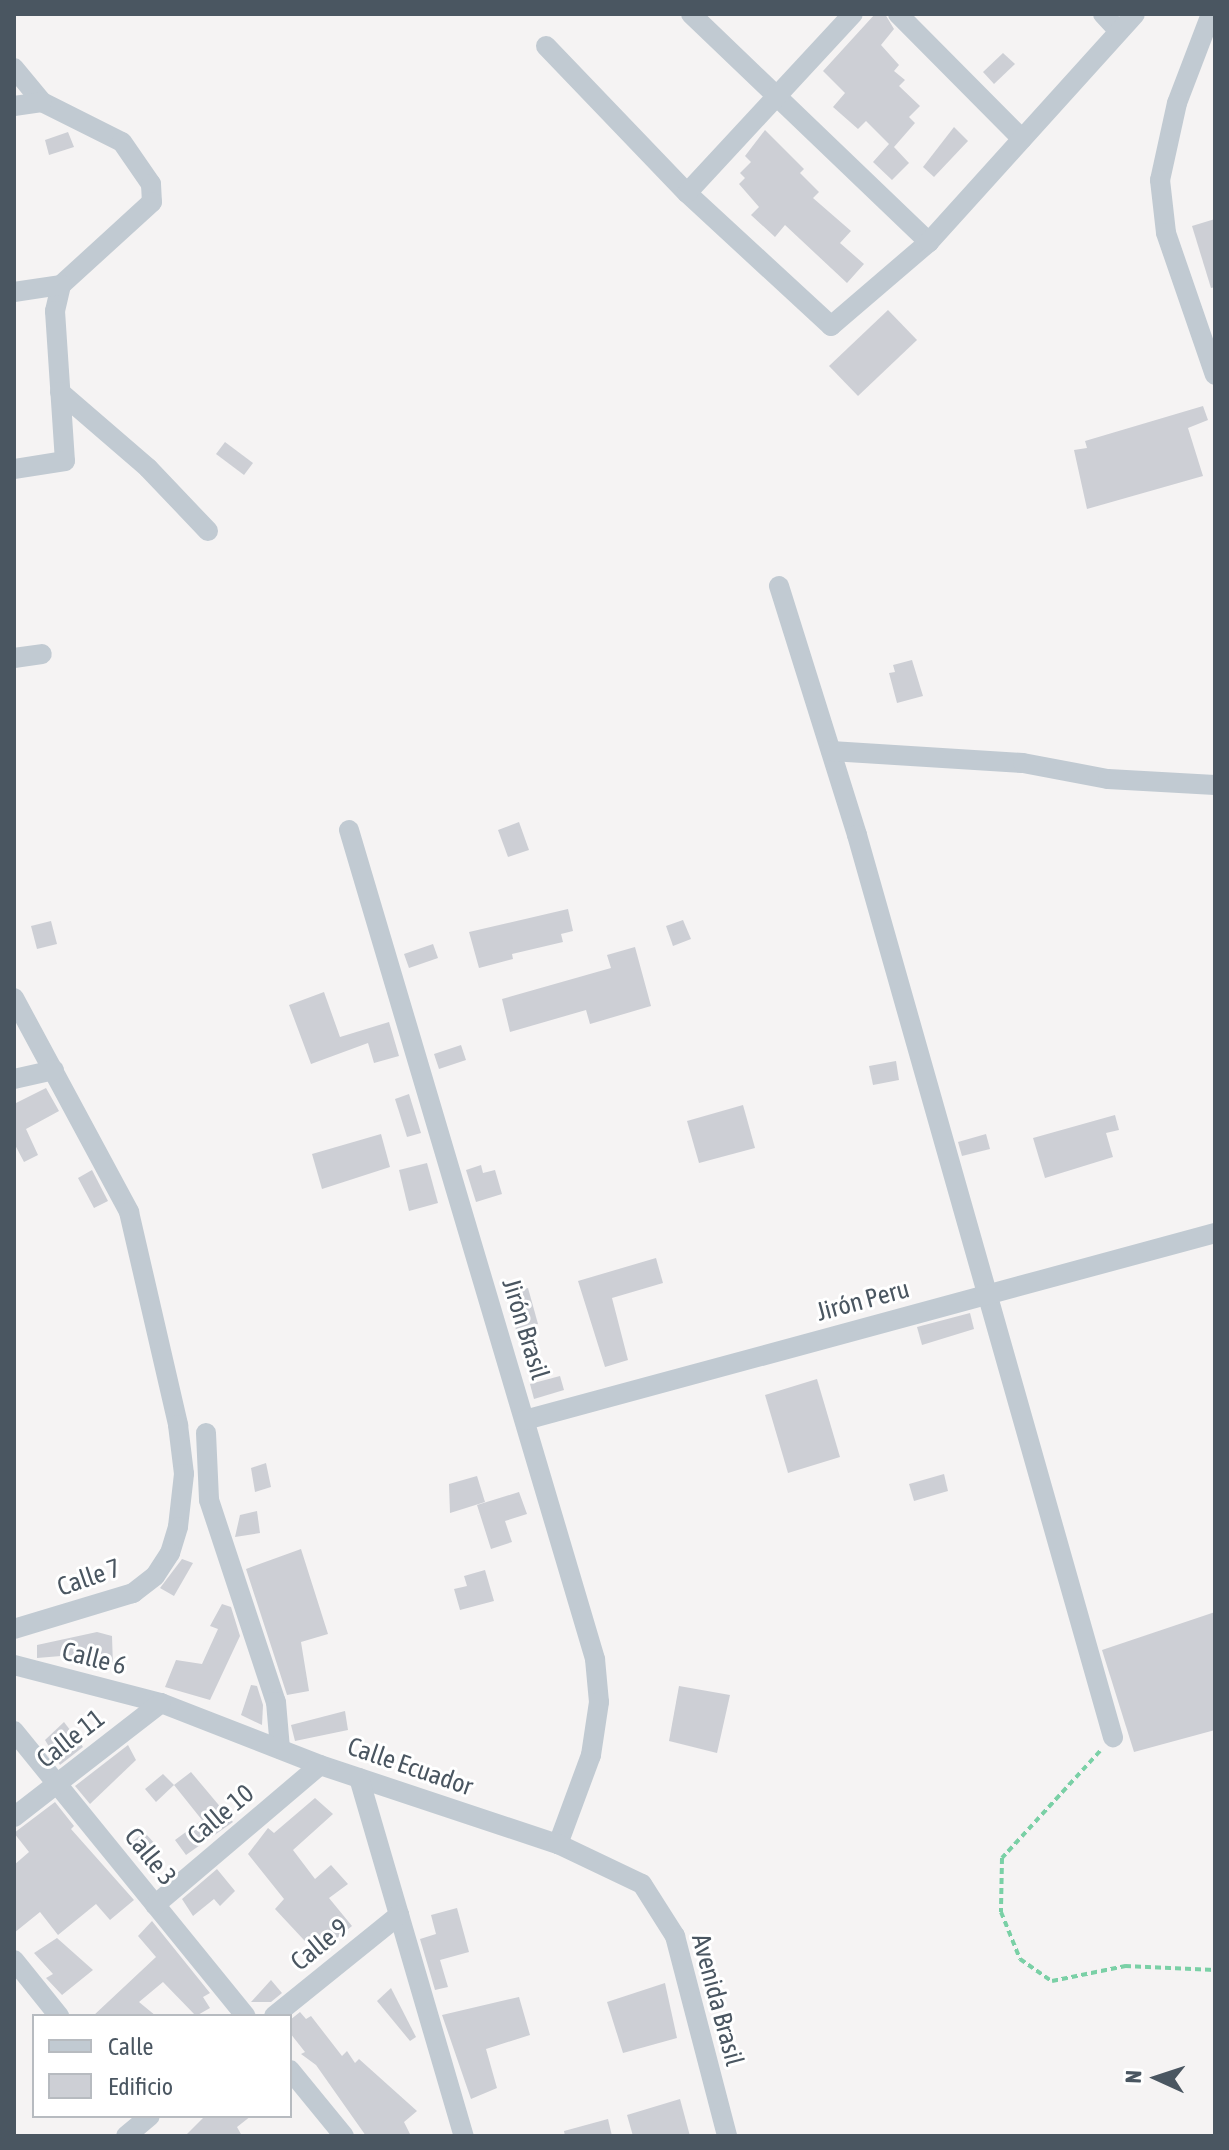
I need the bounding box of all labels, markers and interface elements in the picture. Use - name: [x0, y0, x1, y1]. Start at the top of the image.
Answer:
- street label: Jirón Peru: [813, 1274, 913, 1328]
- street label: Jirón Brasil: [495, 1275, 555, 1383]
- street label: Calle 7: [53, 1553, 125, 1603]
- street label: Calle 6: [59, 1636, 129, 1682]
- street label: Calle 11: [31, 1703, 111, 1775]
- street label: Calle Ecuador: [343, 1731, 477, 1803]
- street label: Calle 10: [181, 1778, 261, 1852]
- street label: Calle 3: [117, 1822, 183, 1892]
- street label: Calle 9: [285, 1912, 355, 1978]
- street label: Avenida Brasil: [684, 1931, 750, 2069]
- legend: [32, 2014, 292, 2118]
- text: Calle: [108, 2033, 153, 2060]
- north arrow: [1117, 2038, 1197, 2118]
- text: N: [1120, 2070, 1146, 2084]
- text: Edificio: [108, 2073, 173, 2100]

